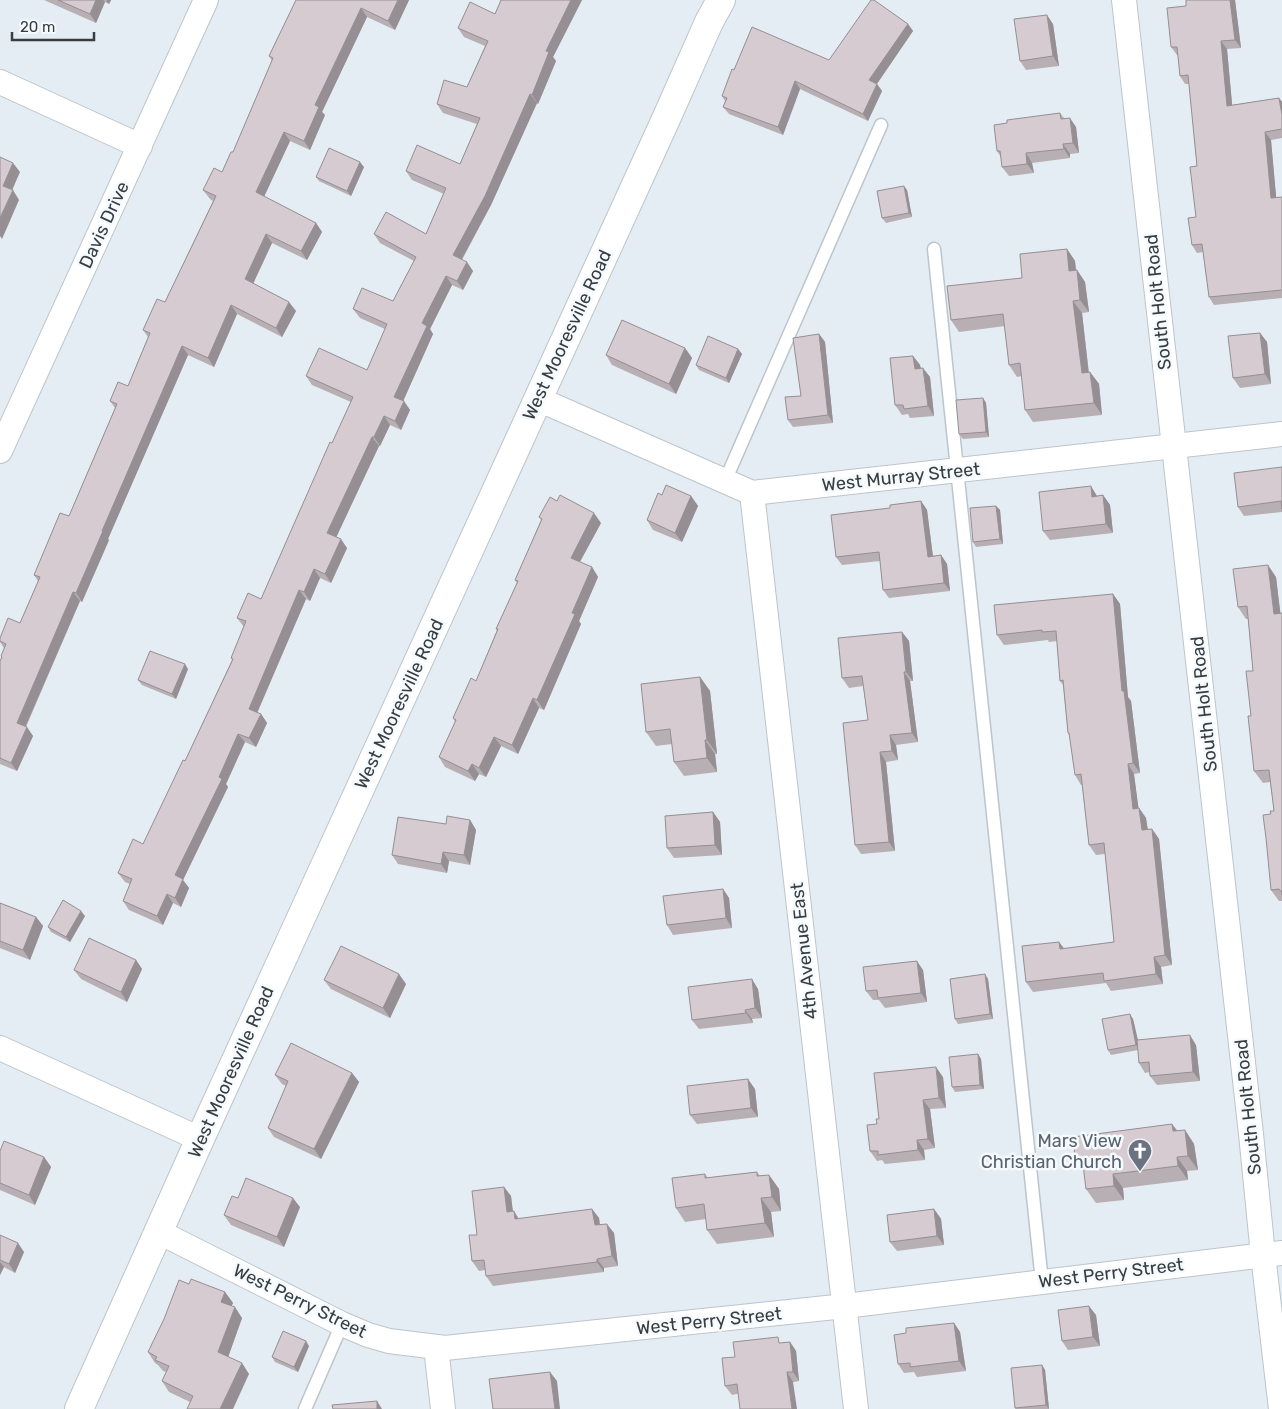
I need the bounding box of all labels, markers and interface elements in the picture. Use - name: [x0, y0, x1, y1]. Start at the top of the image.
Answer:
- scale bar: [12, 10, 95, 42]
- text: 20 m: [20, 18, 55, 36]
- street label: Davis Drive: [74, 178, 134, 272]
- street label: South Holt Road: [1140, 233, 1176, 371]
- street label: West Mooresville Road: [518, 246, 616, 424]
- street label: West Murray Street: [821, 458, 981, 496]
- street label: West Mooresville Road: [350, 615, 448, 793]
- street label: South Holt Road: [1186, 635, 1222, 773]
- street label: 4th Avenue East: [786, 881, 822, 1021]
- street label: West Mooresville Road: [183, 983, 279, 1161]
- street label: South Holt Road: [1230, 1038, 1266, 1176]
- place label: Mars View Christian Church: [981, 1130, 1122, 1173]
- church icon: Mars View Christian Church: [1127, 1138, 1153, 1172]
- street label: West Perry Street: [1037, 1253, 1185, 1293]
- street label: West Perry Street: [230, 1259, 370, 1343]
- street label: West Perry Street: [635, 1302, 783, 1340]

